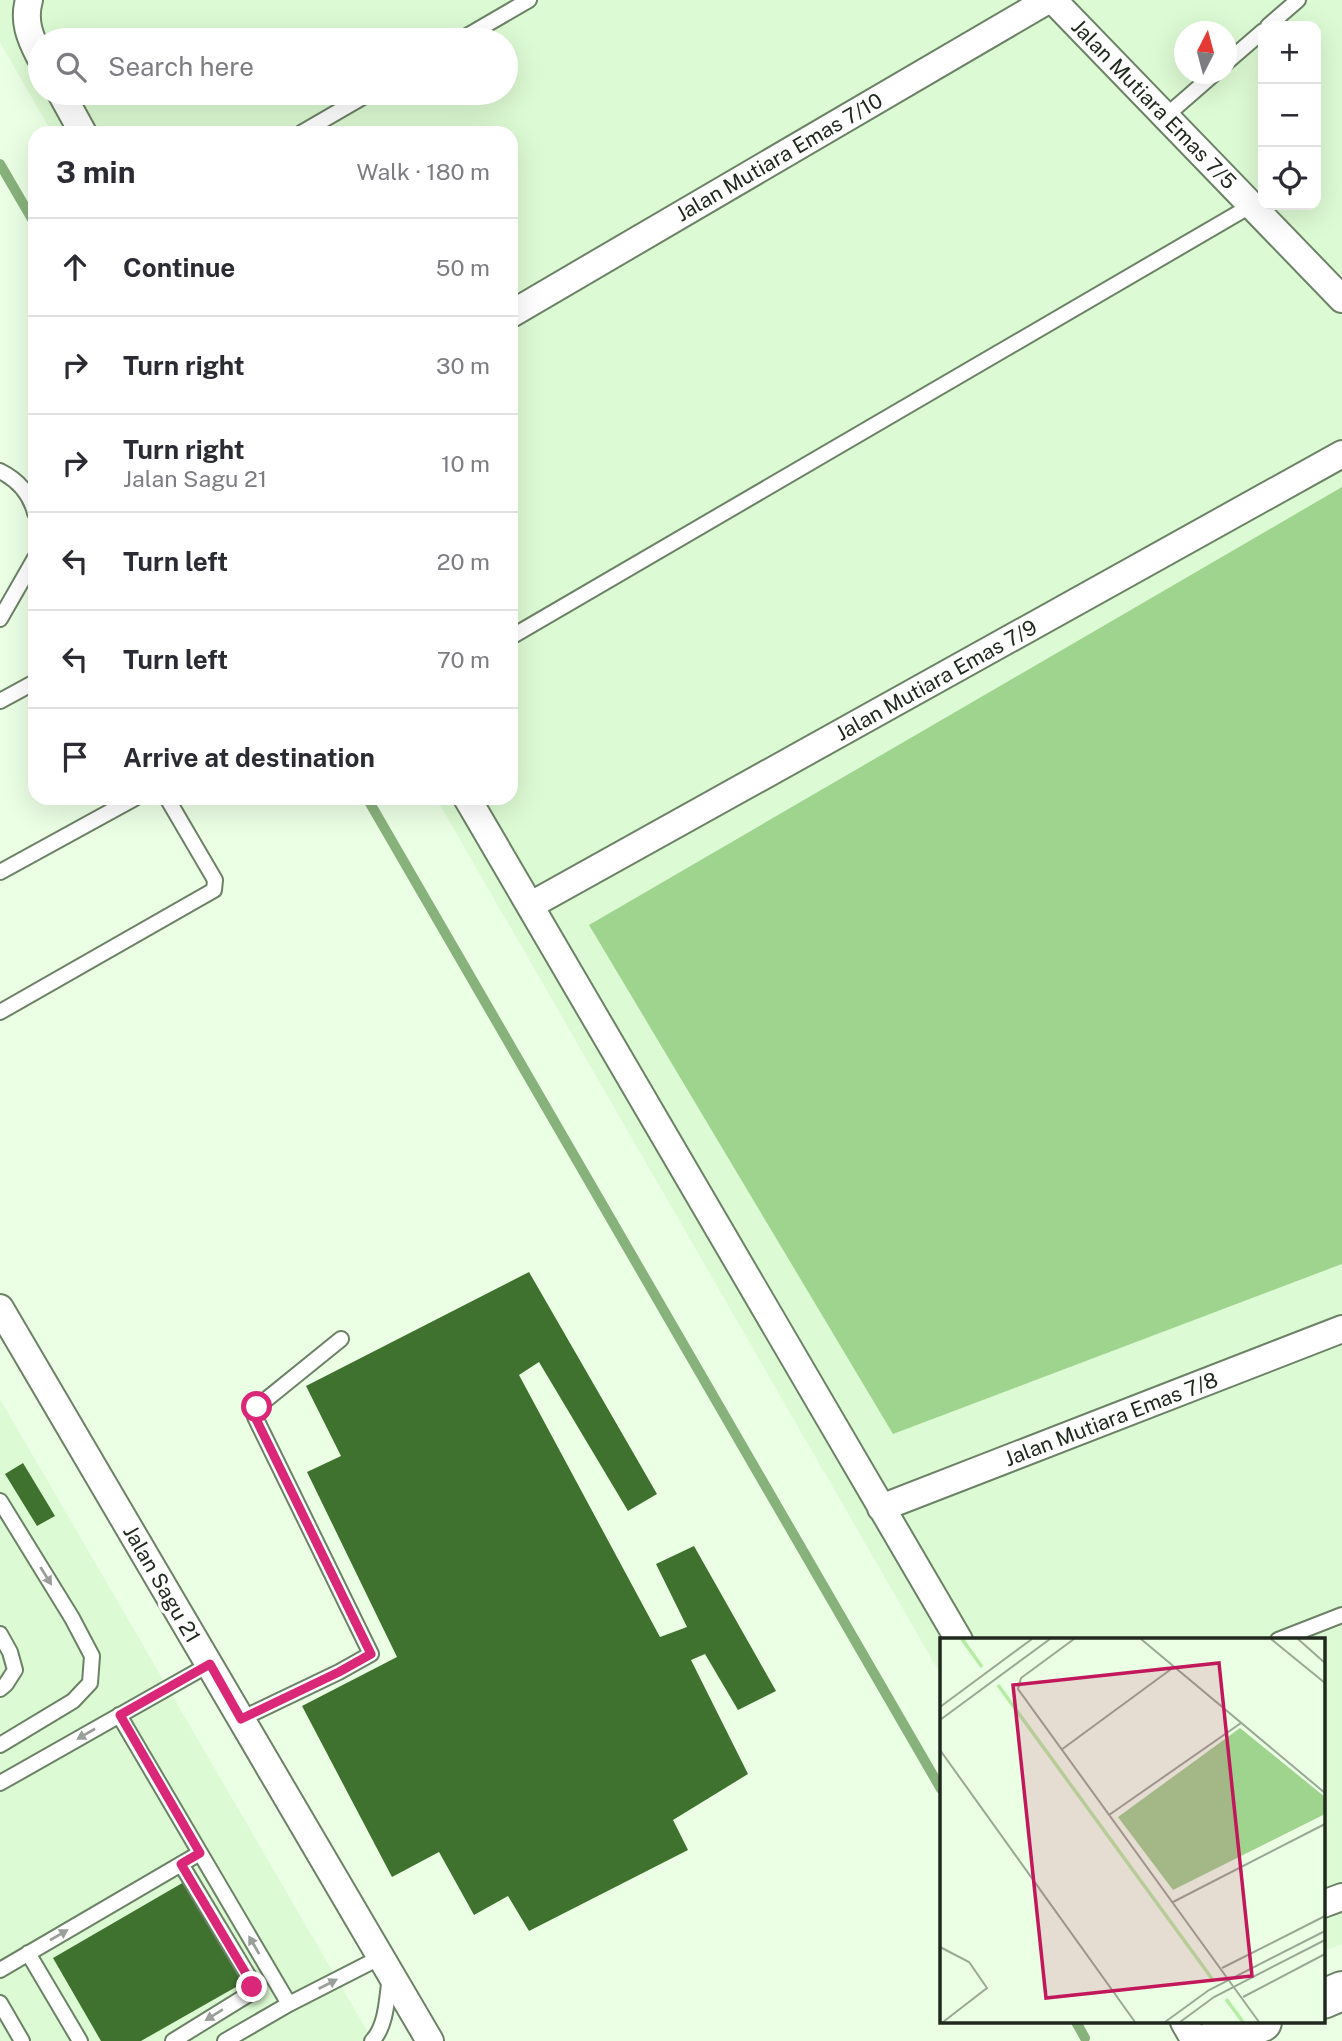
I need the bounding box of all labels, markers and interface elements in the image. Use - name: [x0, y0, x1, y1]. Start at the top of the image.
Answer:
- street label: Jalan Mutiara Emas 7/5: [1066, 14, 1242, 194]
- north arrow: [1174, 21, 1237, 84]
- map controls: [1258, 21, 1321, 210]
- button: +: [1258, 21, 1321, 84]
- search box: [28, 28, 518, 105]
- icon: search: [52, 48, 90, 86]
- text: Search here: [108, 51, 254, 82]
- button: −: [1258, 84, 1321, 147]
- street label: Jalan Mutiara Emas 7/10: [671, 88, 887, 226]
- button: locate: [1258, 147, 1321, 210]
- text: 3 min: [56, 154, 135, 190]
- text: Walk · 180 m: [357, 158, 490, 185]
- icon: ahead: [56, 248, 94, 286]
- text: Continue: [123, 252, 235, 283]
- text: 50 m: [436, 254, 490, 281]
- icon: right: [56, 346, 94, 384]
- text: Turn right: [123, 350, 245, 381]
- text: 30 m: [436, 352, 490, 379]
- text: Turn right: [123, 434, 245, 465]
- icon: right: [56, 444, 94, 482]
- text: 10 m: [441, 450, 490, 477]
- text: Jalan Sagu 21: [123, 465, 267, 492]
- icon: left: [56, 542, 94, 580]
- text: Turn left: [123, 546, 228, 577]
- text: 20 m: [437, 548, 490, 575]
- street label: Jalan Mutiara Emas 7/9: [831, 614, 1041, 746]
- icon: left: [56, 640, 94, 678]
- text: Turn left: [123, 644, 228, 675]
- text: 70 m: [437, 646, 490, 673]
- icon: arrive: [56, 738, 94, 776]
- text: Arrive at destination: [123, 742, 375, 773]
- street label: Jalan Mutiara Emas 7/8: [1001, 1367, 1221, 1471]
- route start: [241, 1391, 272, 1422]
- street label: Jalan Sagu 21: [118, 1521, 206, 1647]
- one-way arrow: [39, 1566, 52, 1585]
- inset map: [940, 1638, 1324, 2024]
- one-way arrow: [77, 1728, 96, 1740]
- one-way arrow: [49, 1929, 68, 1942]
- one-way arrow: [248, 1936, 261, 1955]
- route end: [236, 1971, 267, 2002]
- one-way arrow: [318, 1978, 338, 1990]
- one-way arrow: [205, 2009, 224, 2022]

